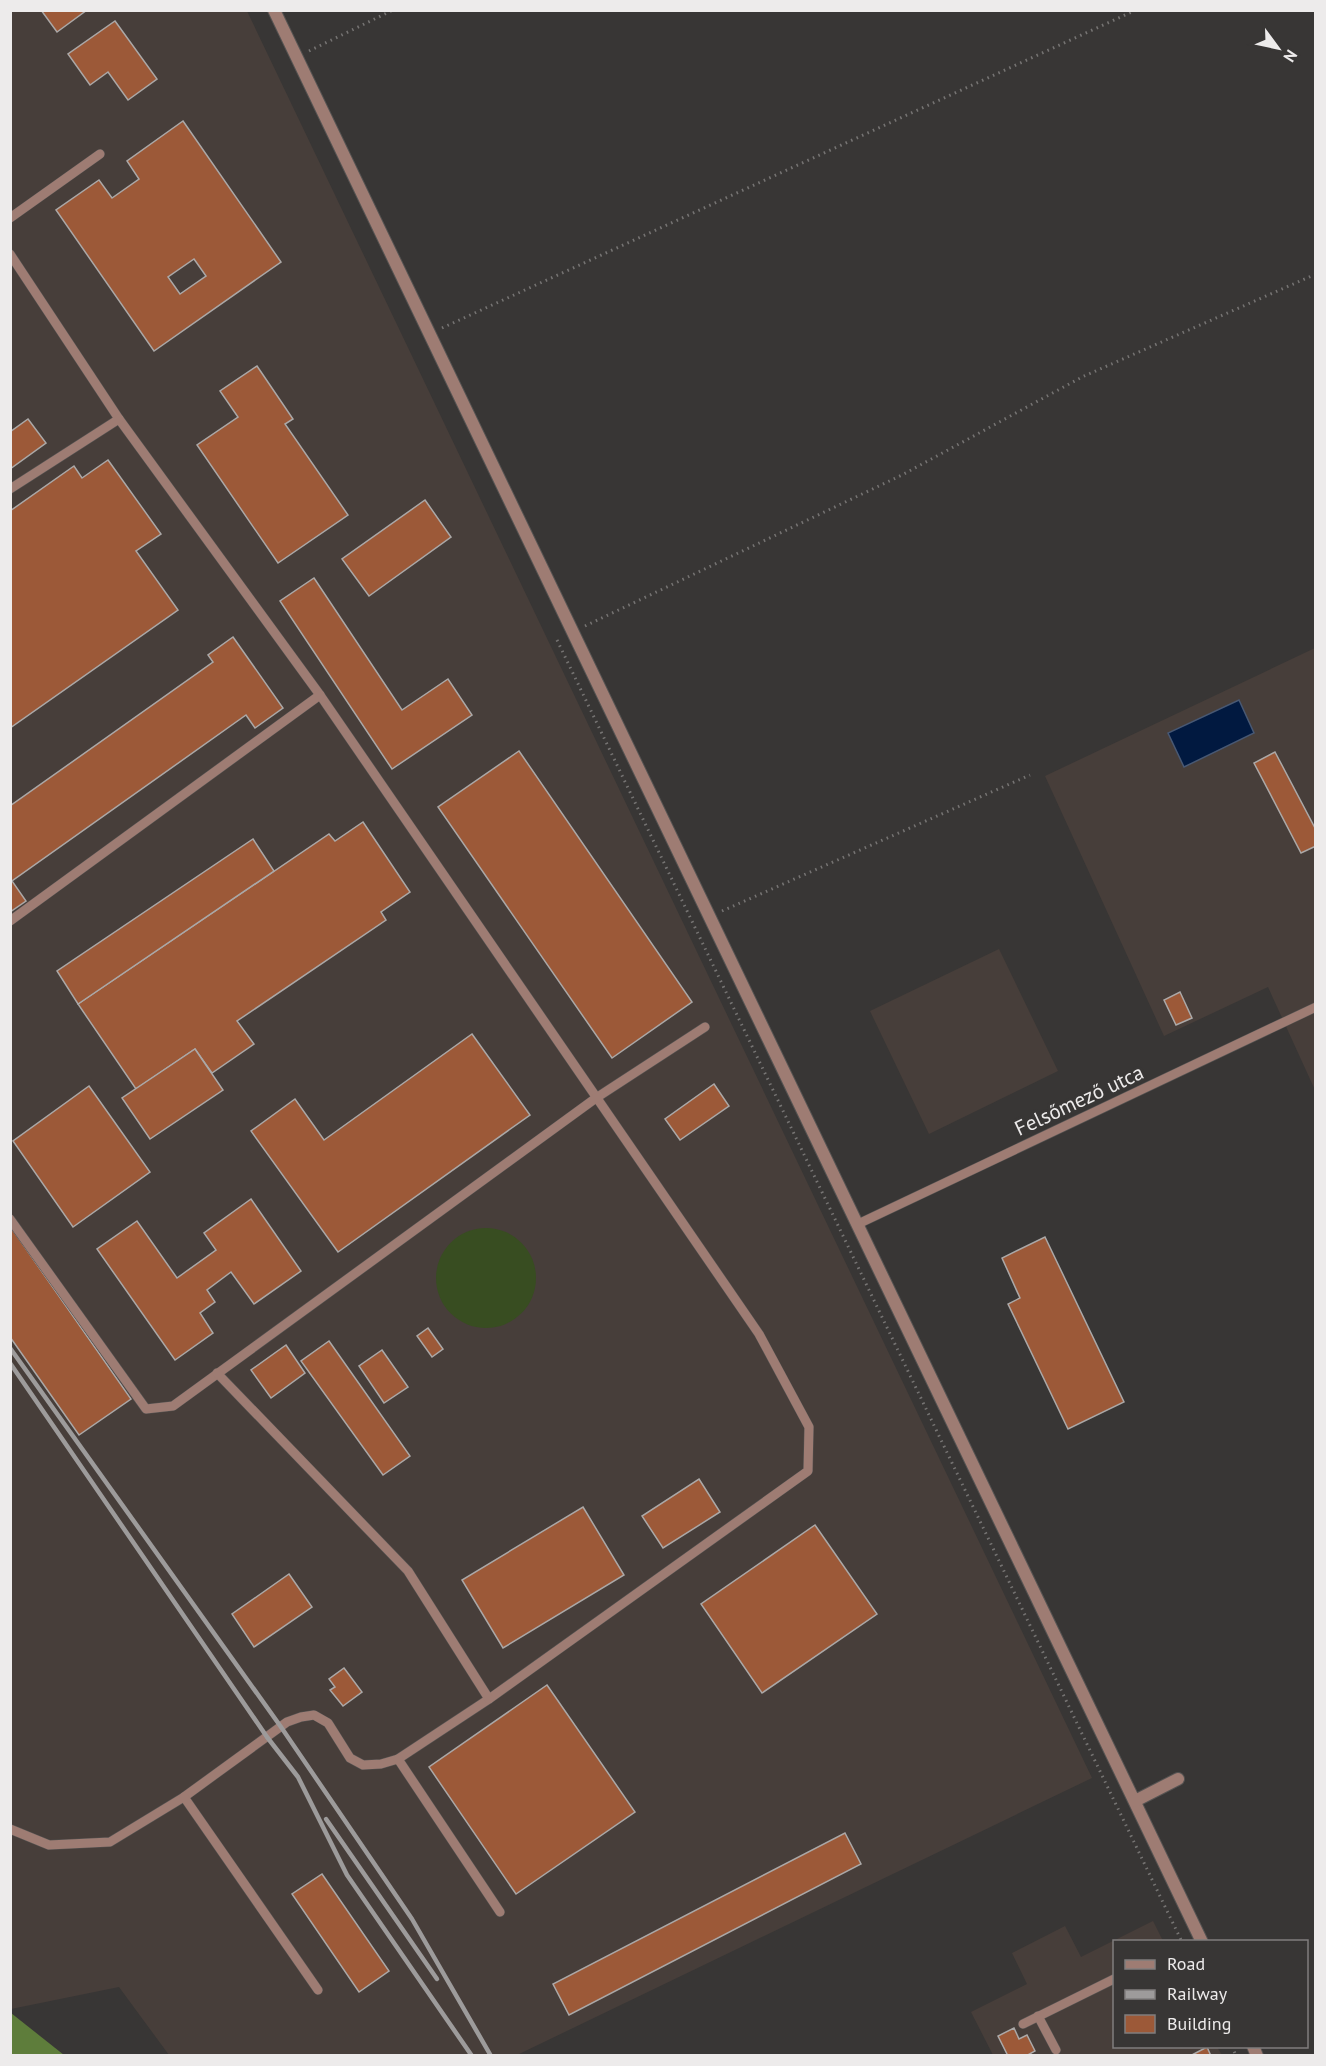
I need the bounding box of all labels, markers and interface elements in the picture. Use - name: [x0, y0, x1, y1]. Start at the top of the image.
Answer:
- north arrow: [1248, 18, 1308, 78]
- text: N: [1279, 46, 1302, 66]
- street label: Felsőmező utca: [1010, 1058, 1148, 1142]
- legend: [1113, 1940, 1308, 2048]
- text: Road: [1167, 1952, 1205, 1975]
- text: Railway: [1167, 1982, 1228, 2005]
- text: Building: [1167, 2012, 1231, 2035]

